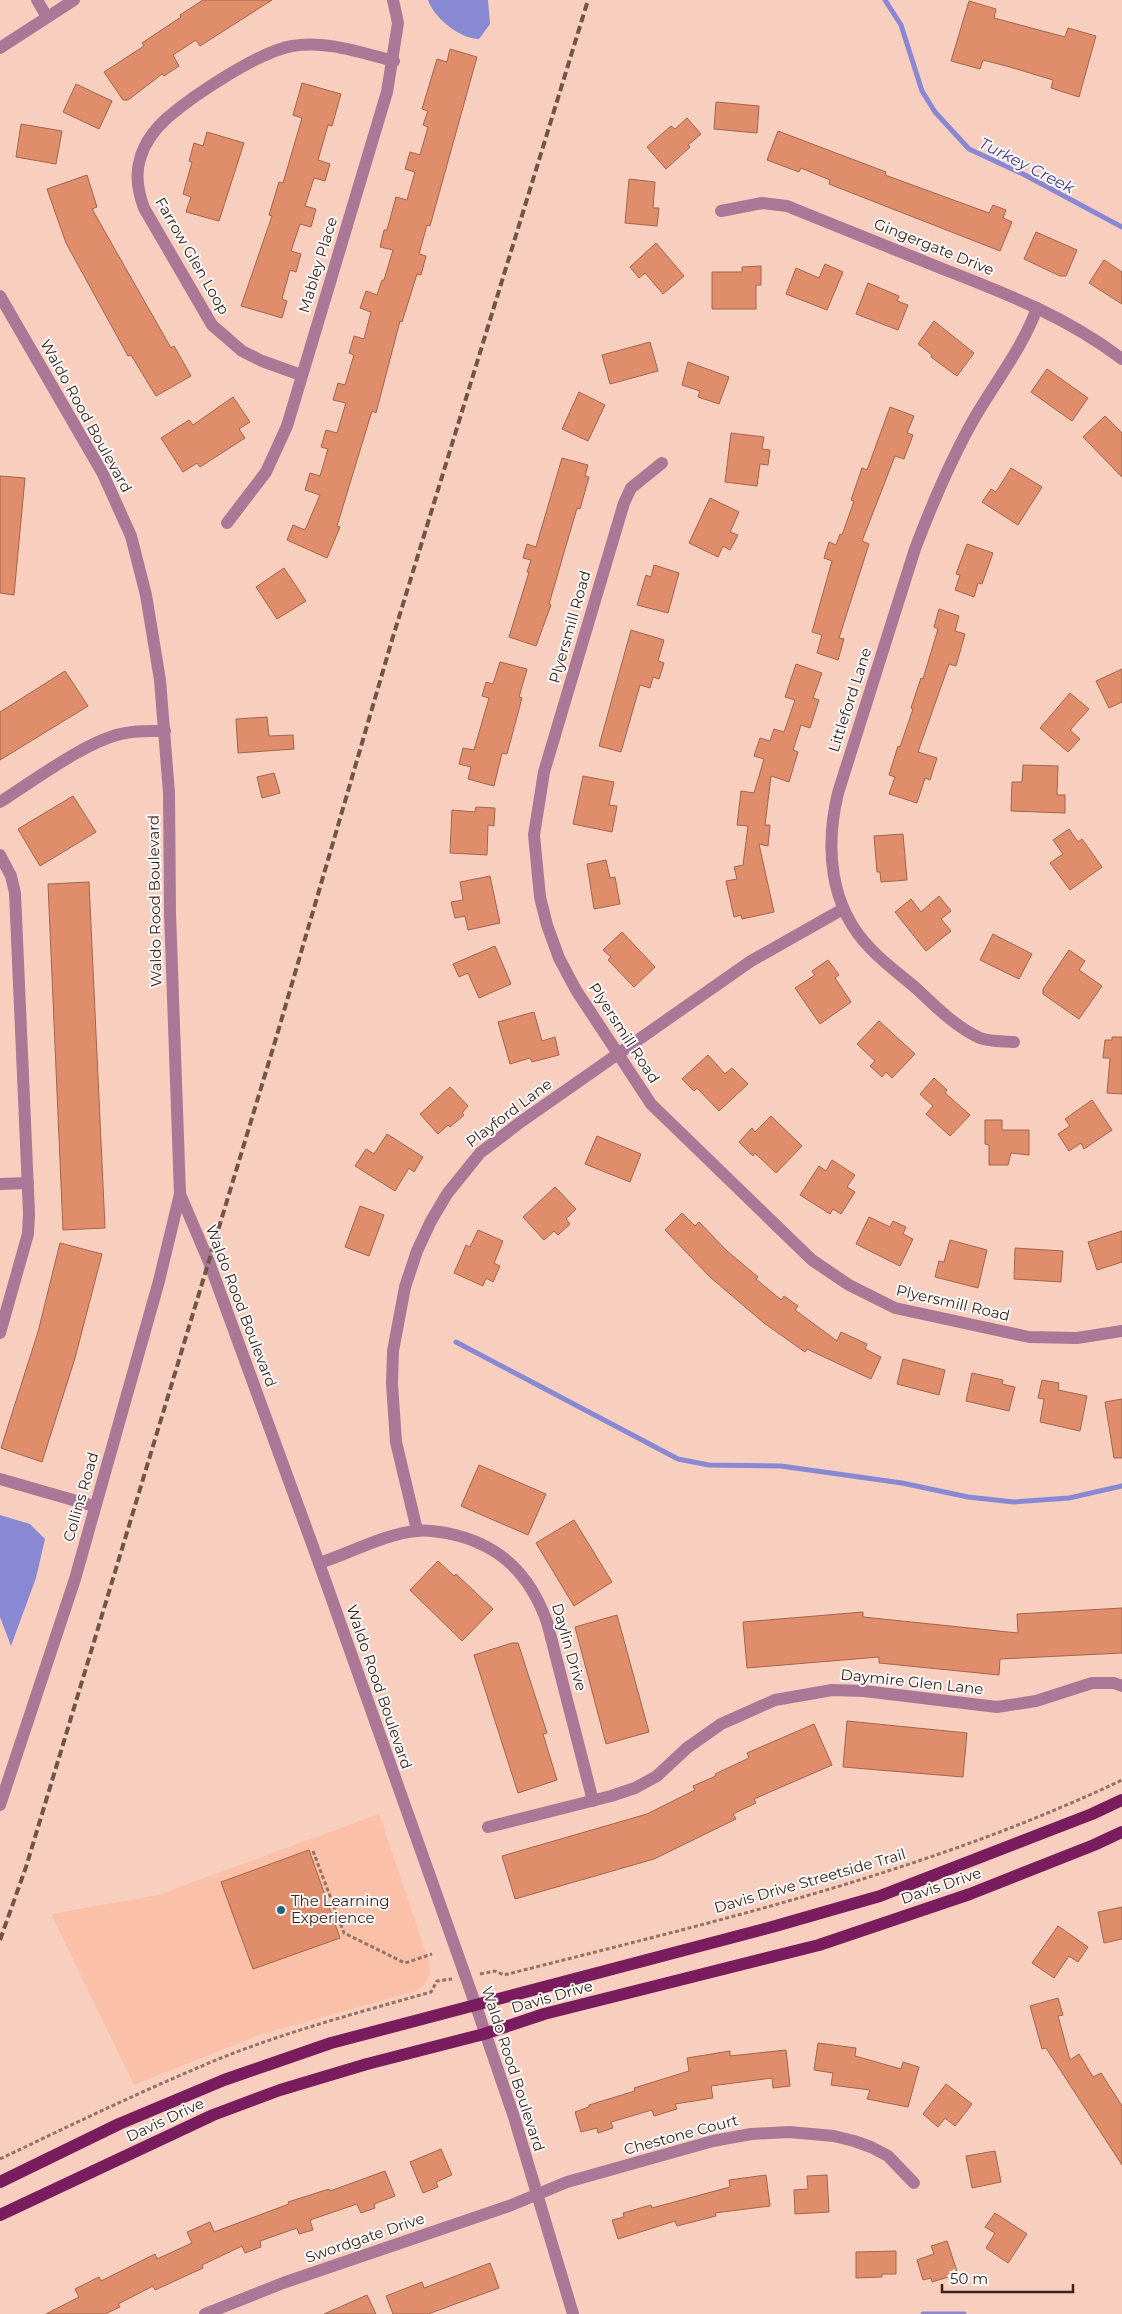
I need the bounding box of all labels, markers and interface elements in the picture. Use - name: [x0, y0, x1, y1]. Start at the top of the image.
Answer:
- water label: Turkey Creek: [976, 133, 1079, 198]
- street label: Farrow Glen Loop: [151, 194, 234, 318]
- street label: Gingergate Drive: [871, 214, 997, 279]
- street label: Mabley Place: [294, 215, 341, 315]
- street label: Waldo Rood Boulevard: [36, 336, 137, 496]
- street label: Plyersmill Road: [544, 568, 595, 685]
- street label: Littleford Lane: [824, 645, 875, 755]
- street label: Waldo Rood Boulevard: [143, 815, 166, 987]
- street label: Plyersmill Road: [585, 979, 664, 1087]
- street label: Playford Lane: [462, 1074, 555, 1151]
- street label: Waldo Rood Boulevard: [202, 1222, 281, 1390]
- street label: Plyersmill Road: [894, 1280, 1012, 1325]
- street label: Collins Road: [59, 1450, 102, 1544]
- street label: Daylin Drive: [548, 1601, 591, 1693]
- street label: Waldo Rood Boulevard: [342, 1602, 417, 1771]
- street label: Daymire Glen Lane: [840, 1665, 984, 1698]
- street label: Davis Drive Streetside Trail: [712, 1844, 908, 1917]
- street label: Davis Drive: [898, 1863, 984, 1908]
- place label: The Learning Experience: [291, 1891, 390, 1927]
- marker: The Learning Experience: [275, 1904, 287, 1916]
- street label: Davis Drive: [509, 1976, 595, 2017]
- street label: Waldo Rood Boulevard: [478, 1984, 549, 2154]
- street label: Davis Drive: [123, 2093, 207, 2146]
- street label: Chestone Court: [622, 2110, 740, 2159]
- street label: Swordgate Drive: [303, 2208, 427, 2267]
- scale bar: [942, 2262, 1073, 2294]
- text: 50 m: [950, 2269, 988, 2288]

